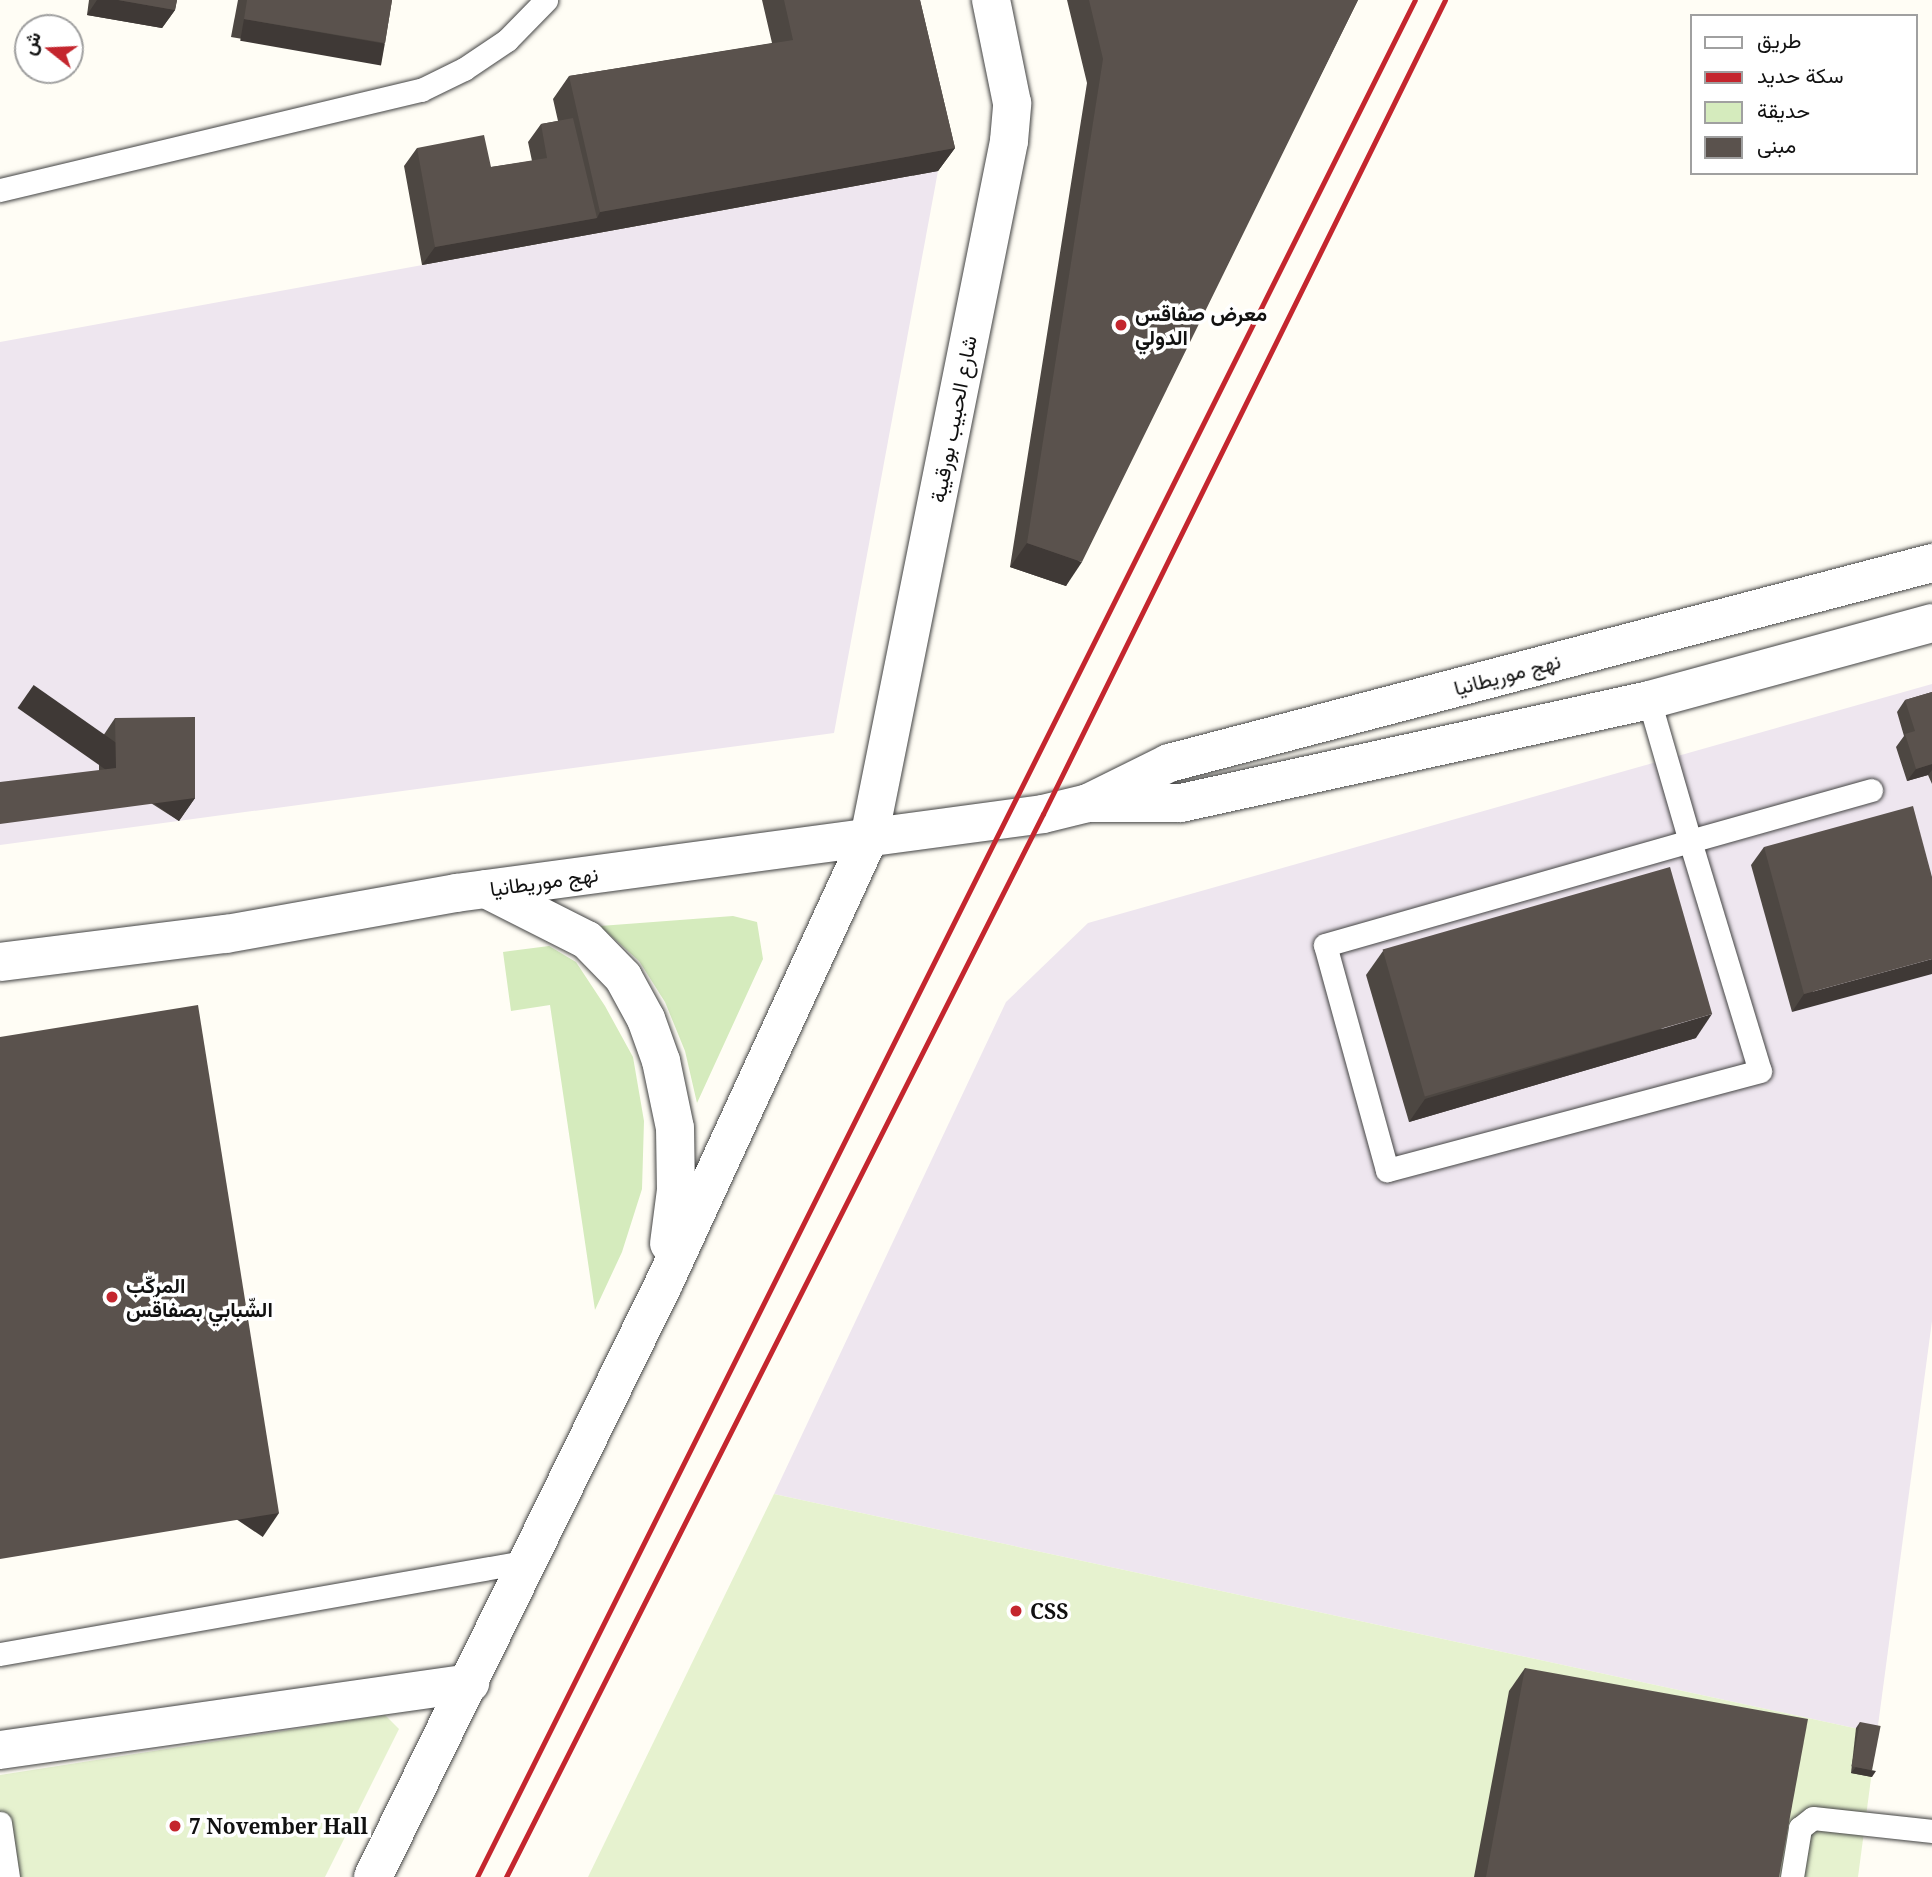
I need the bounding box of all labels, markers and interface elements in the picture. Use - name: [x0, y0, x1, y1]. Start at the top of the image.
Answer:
- north arrow: [14, 14, 84, 84]
- legend: [1690, 14, 1918, 175]
- text: طريق: [1757, 26, 1802, 54]
- text: ش: [15, 28, 47, 58]
- text: سكة حديد: [1757, 61, 1844, 89]
- text: حديقة: [1757, 96, 1810, 124]
- text: مبنى: [1757, 131, 1796, 159]
- place label: معرض صفاقس الدولي: [1135, 300, 1267, 350]
- marker: معرض صفاقس الدولي: [1113, 317, 1129, 333]
- street label: شارع الحبيب بورقيبة: [924, 333, 982, 505]
- street label: نهج موريطانيا: [1451, 648, 1563, 700]
- street label: نهج موريطانيا: [488, 861, 600, 901]
- place label: المركّب الشّبابي بصفاقس: [126, 1272, 273, 1322]
- marker: المركّب الشّبابي بصفاقس: [104, 1289, 120, 1305]
- place label: CSS: [1030, 1598, 1068, 1624]
- marker: CSS: [1008, 1603, 1024, 1619]
- place label: 7 November Hall: [189, 1813, 368, 1839]
- marker: 7 November Hall: [167, 1818, 183, 1834]

